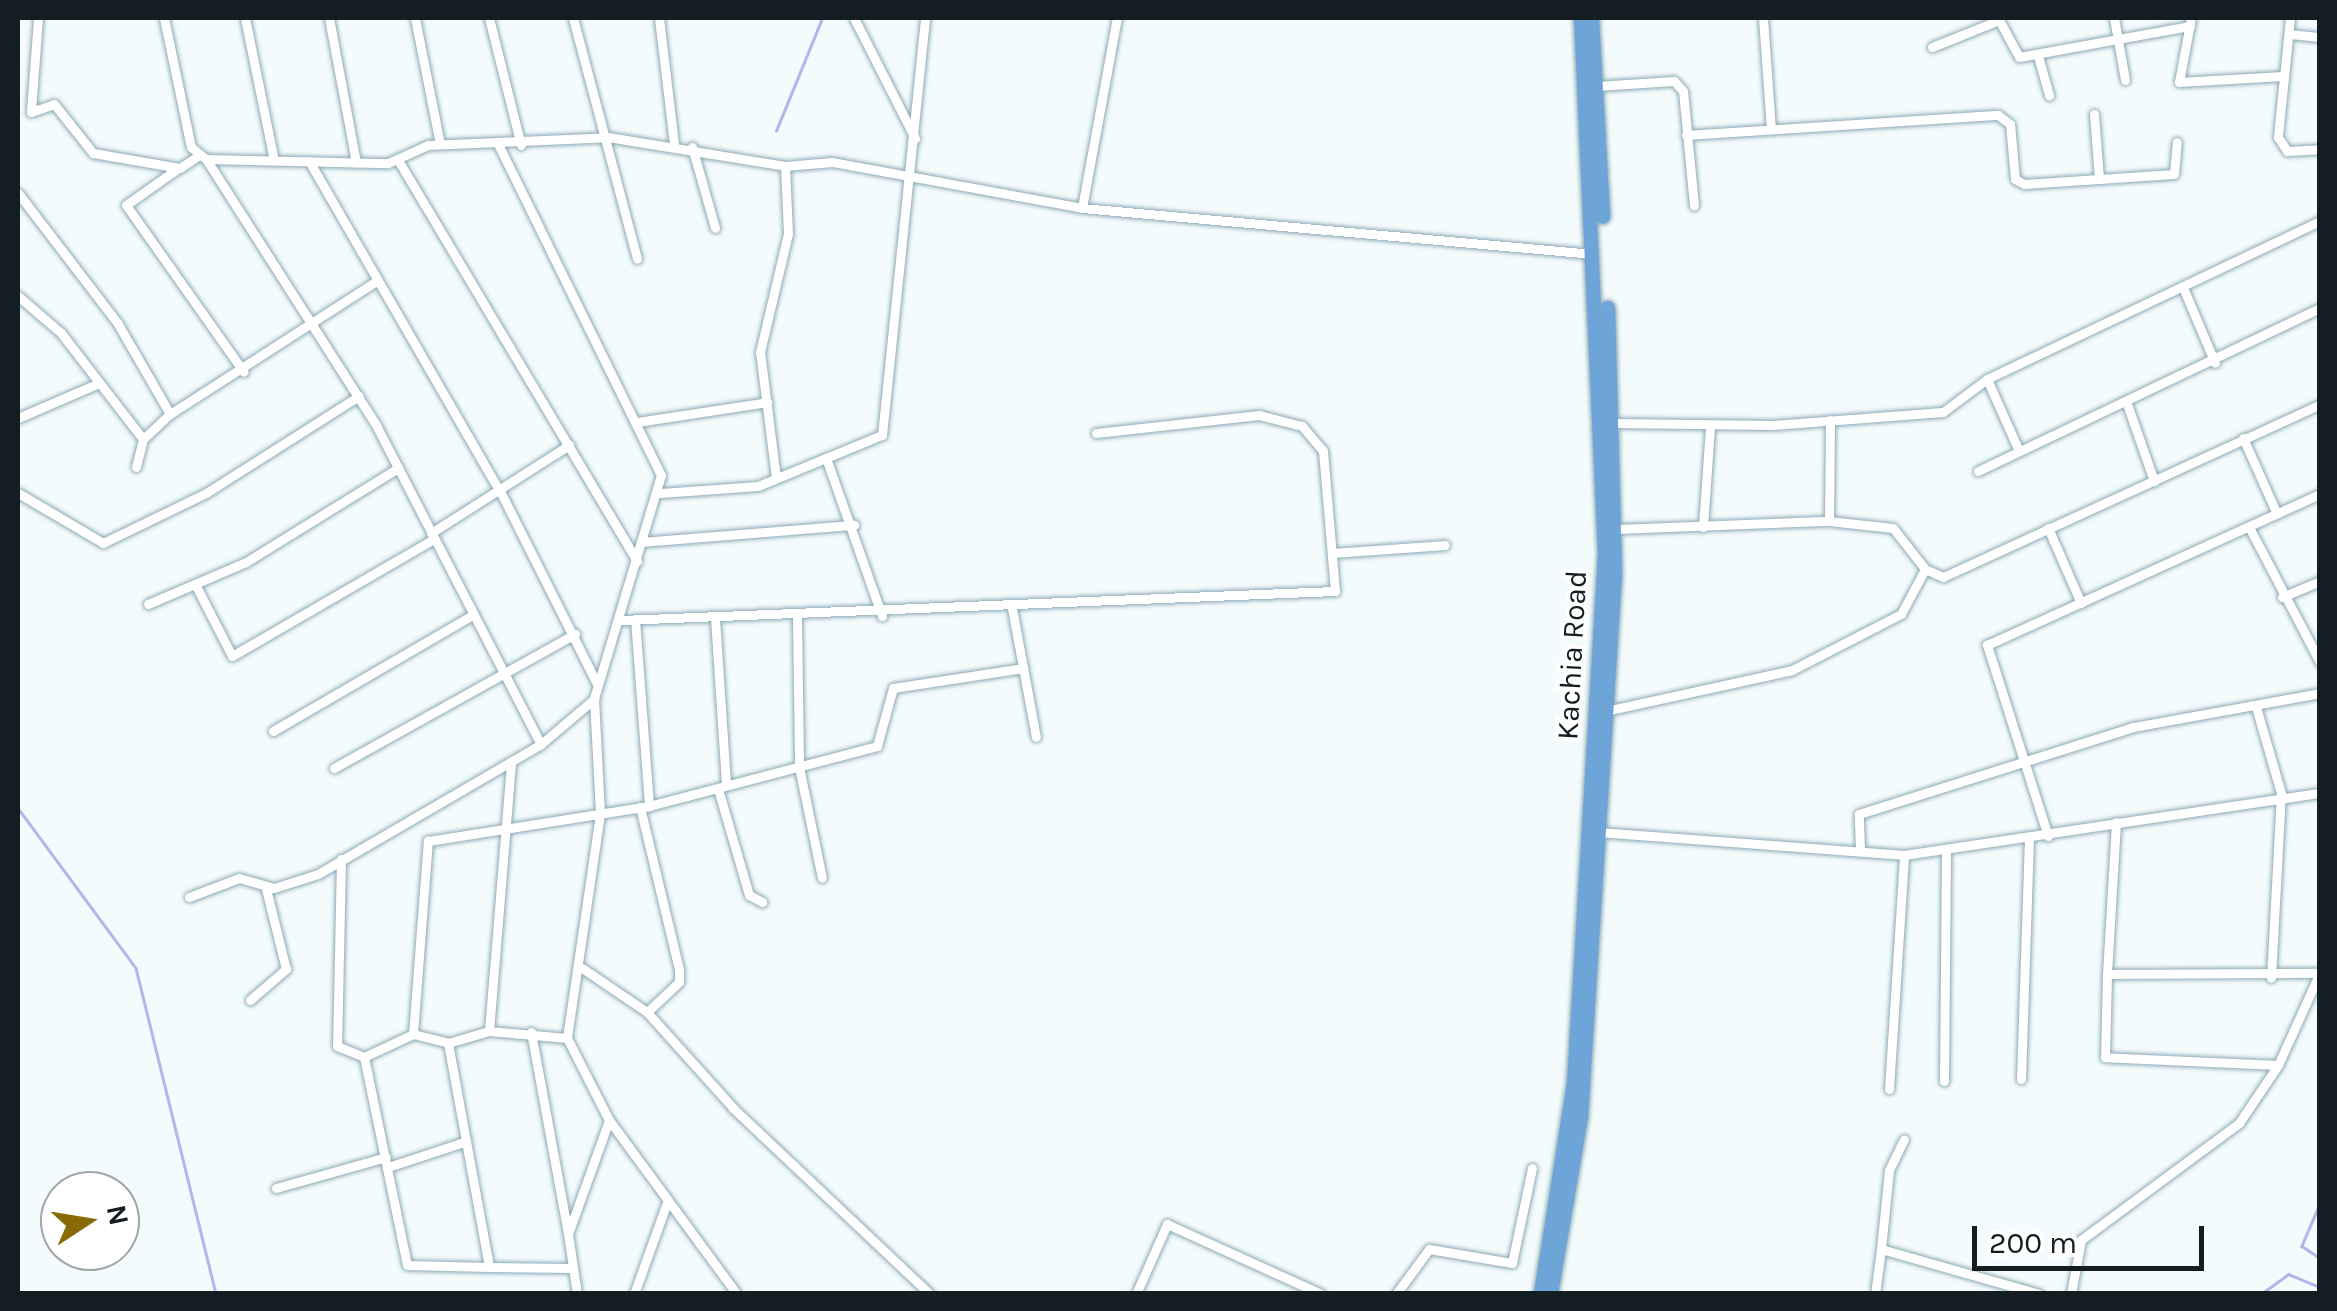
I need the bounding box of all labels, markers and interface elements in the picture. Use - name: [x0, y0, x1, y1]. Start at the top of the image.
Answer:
- street label: Kachia Road: [1550, 569, 1594, 741]
- north arrow: [40, 1171, 140, 1271]
- text: N: [100, 1202, 136, 1228]
- scale bar: [1977, 1206, 2210, 1268]
- text: 200 m: [1989, 1225, 2077, 1261]

